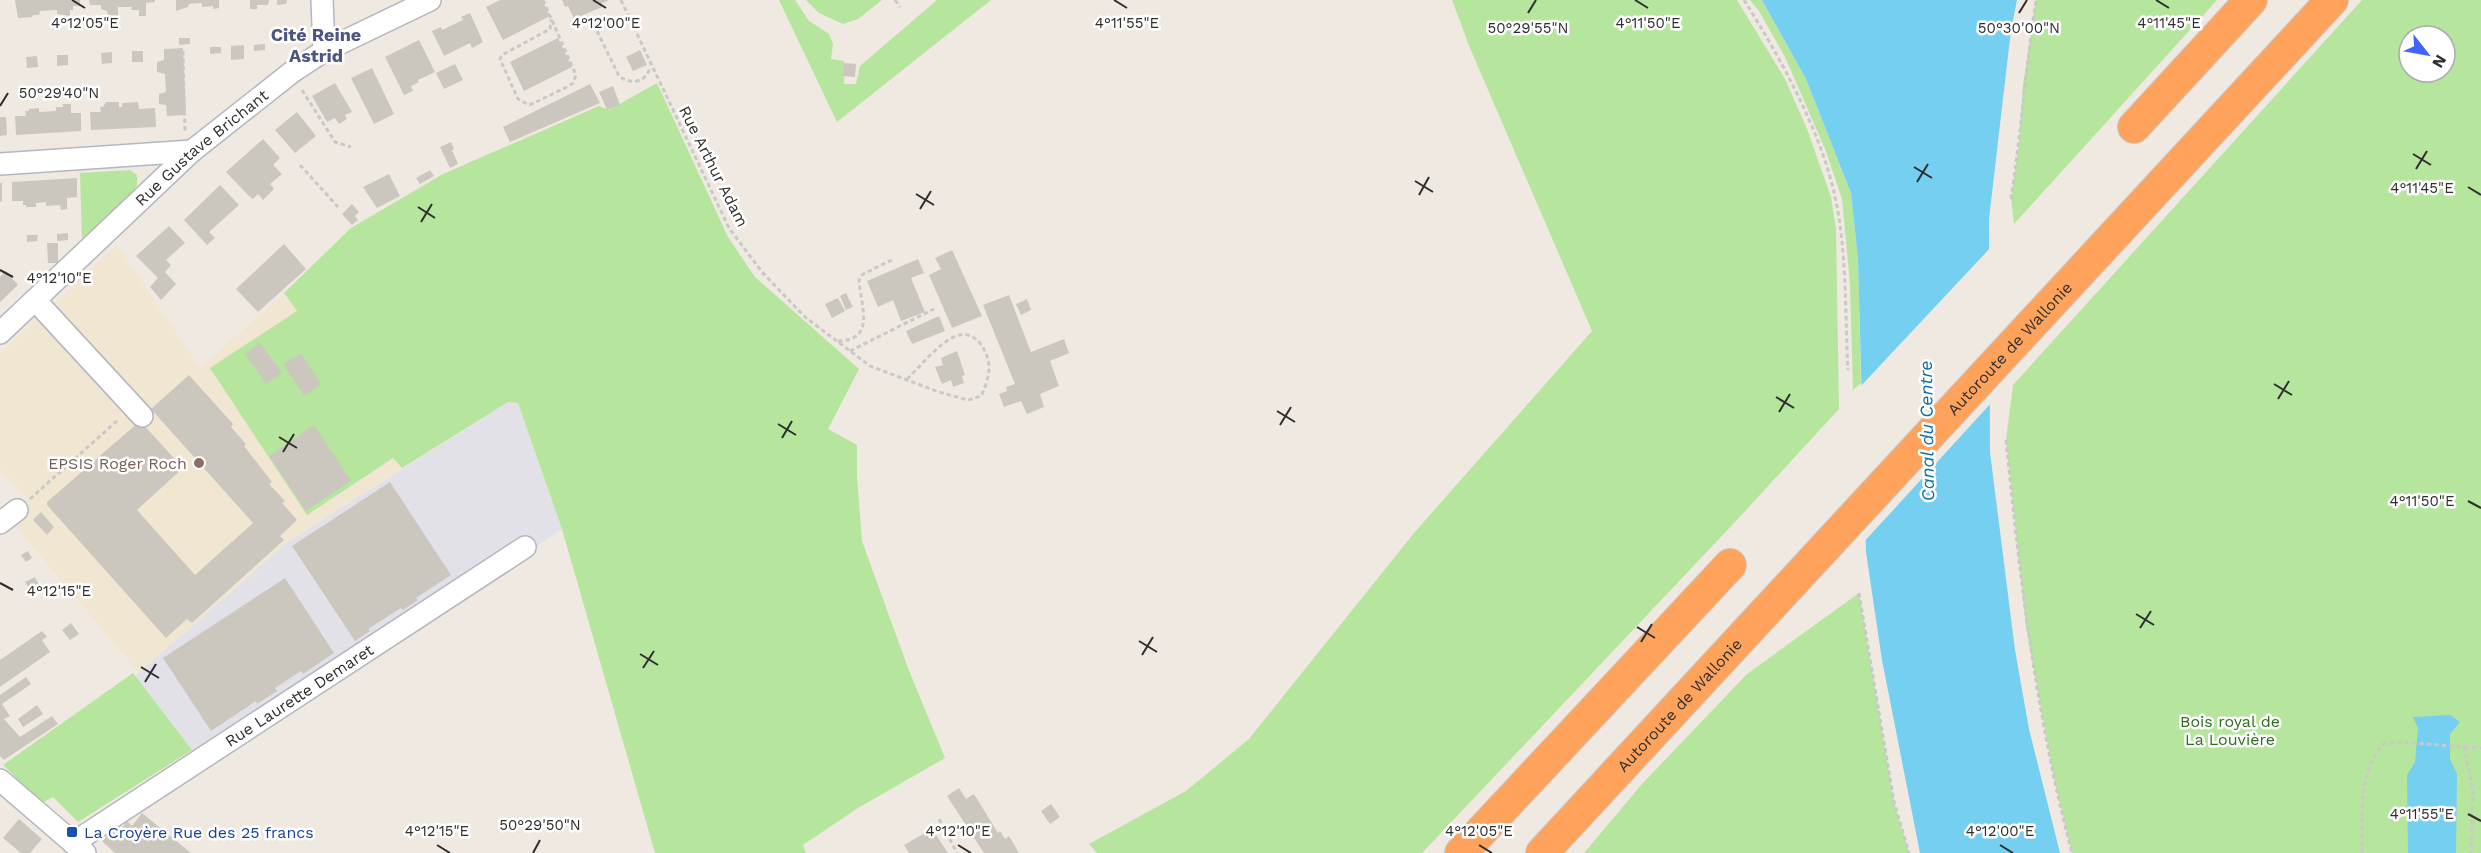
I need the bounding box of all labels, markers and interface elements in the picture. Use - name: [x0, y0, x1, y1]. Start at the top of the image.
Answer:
- text: 4°12'05"E: [51, 14, 119, 32]
- text: 4°12'00"E: [572, 14, 640, 32]
- text: 4°11'55"E: [1095, 14, 1159, 32]
- text: 4°11'50"E: [1616, 14, 1680, 32]
- text: 4°11'45"E: [2137, 14, 2201, 32]
- text: 50°29'55"N: [1488, 19, 1569, 37]
- text: 50°30'00"N: [1978, 19, 2060, 37]
- district label: Cité Reine Astrid: [271, 24, 361, 66]
- north arrow: [2397, 24, 2457, 84]
- text: N: [2428, 51, 2451, 71]
- text: 50°29'40"N: [19, 84, 99, 102]
- street label: Rue Gustave Brichant: [131, 85, 272, 210]
- street label: Rue Arthur Adam: [675, 103, 752, 230]
- text: 4°11'45"E: [2390, 179, 2454, 197]
- text: 4°12'10"E: [27, 269, 91, 287]
- street label: Autoroute de Wallonie: [1943, 278, 2076, 419]
- water label: Canal du Centre: [1915, 360, 1938, 502]
- place label: EPSIS Roger Roch: [48, 454, 187, 473]
- marker: EPSIS Roger Roch: [192, 456, 206, 470]
- text: 4°11'50"E: [2390, 492, 2454, 510]
- text: 4°12'15"E: [27, 582, 91, 600]
- street label: Autoroute de Wallonie: [1613, 635, 1746, 776]
- street label: Rue Laurette Demaret: [222, 640, 377, 751]
- park label: Bois royal de La Louvière: [2180, 712, 2280, 749]
- text: 4°11'55"E: [2390, 805, 2454, 823]
- text: 50°29'50"N: [499, 816, 581, 834]
- text: 4°12'15"E: [405, 822, 469, 840]
- text: 4°12'10"E: [926, 822, 990, 840]
- text: 4°12'05"E: [1445, 822, 1513, 840]
- text: 4°12'00"E: [1966, 822, 2034, 840]
- place label: La Croyère Rue des 25 francs: [84, 823, 314, 842]
- marker: La Croyère Rue des 25 francs: [65, 825, 79, 839]

